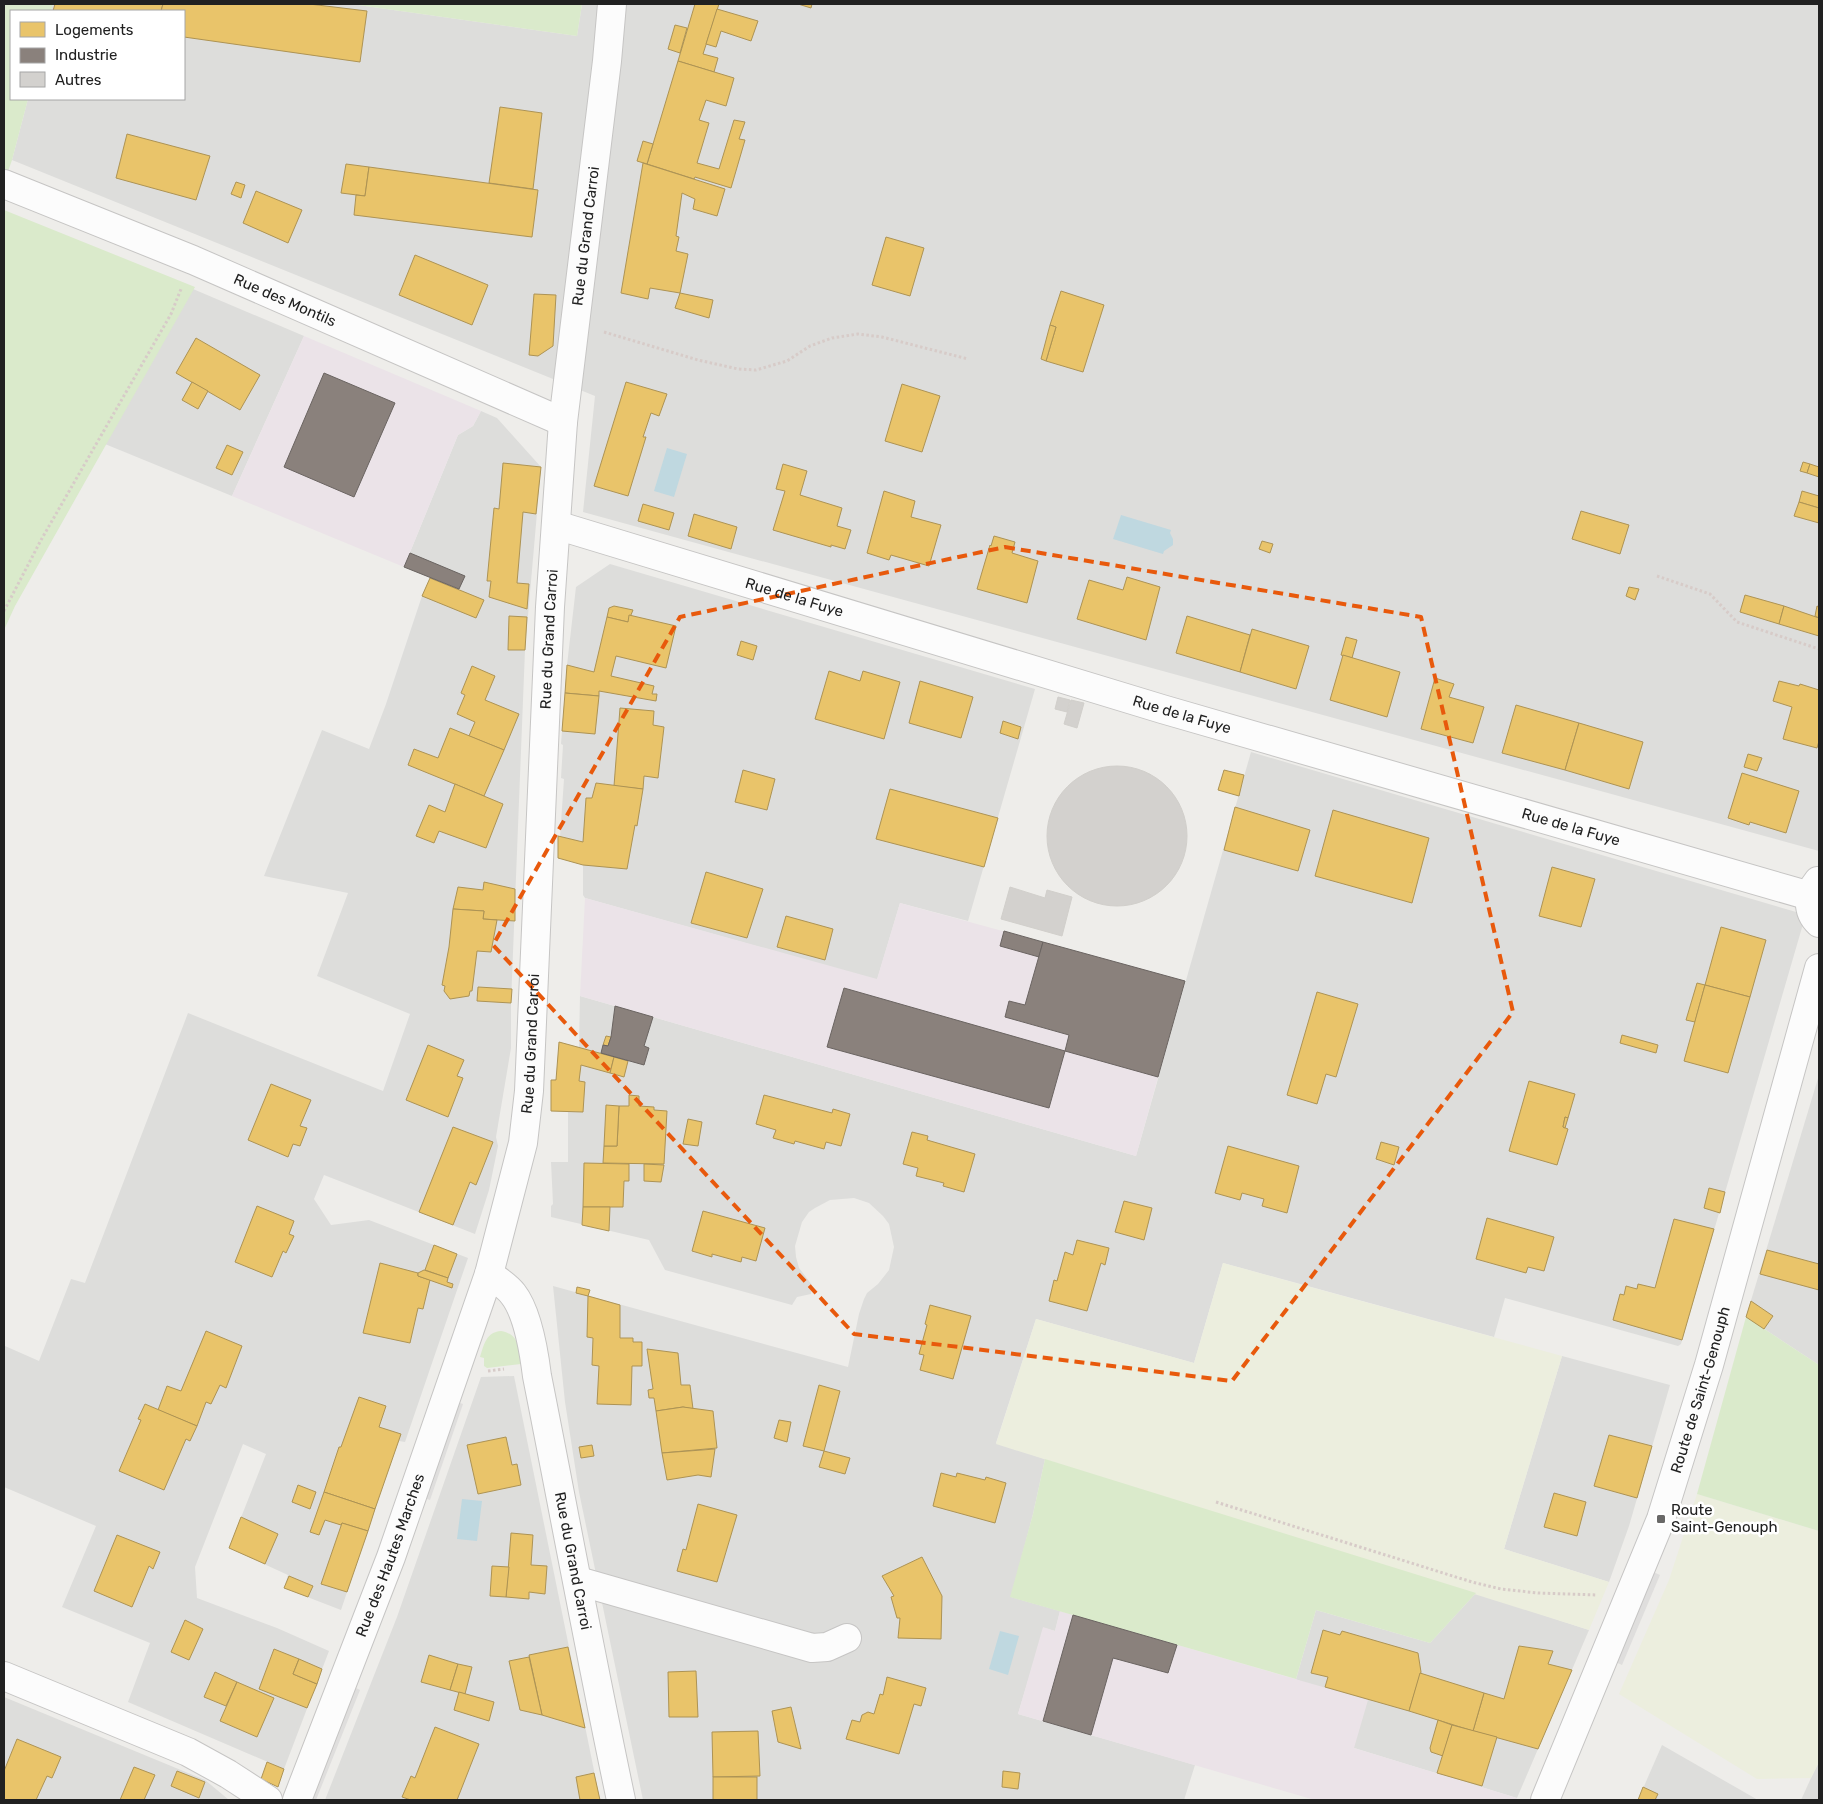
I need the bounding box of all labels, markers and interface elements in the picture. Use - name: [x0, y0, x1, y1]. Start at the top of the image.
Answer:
- legend: [10, 10, 185, 100]
- text: Logements: [55, 21, 134, 39]
- text: Industrie: [55, 46, 117, 64]
- text: Autres: [55, 71, 102, 89]
- street label: Rue du Grand Carroi: [568, 165, 603, 307]
- street label: Rue des Montils: [231, 270, 339, 331]
- street label: Rue du Grand Carroi: [537, 569, 562, 710]
- street label: Rue de la Fuye: [743, 574, 846, 621]
- street label: Rue de la Fuye: [1131, 692, 1233, 737]
- street label: Rue de la Fuye: [1520, 804, 1622, 850]
- street label: Rue du Grand Carroi: [517, 973, 543, 1115]
- street label: Route de Saint-Genouph: [1667, 1305, 1734, 1475]
- street label: Rue des Hautes Marches: [352, 1471, 428, 1639]
- street label: Rue du Grand Carroi: [551, 1490, 595, 1631]
- place label: Route Saint-Genouph: [1671, 1501, 1778, 1536]
- marker: Route Saint-Genouph: [1655, 1513, 1667, 1525]

